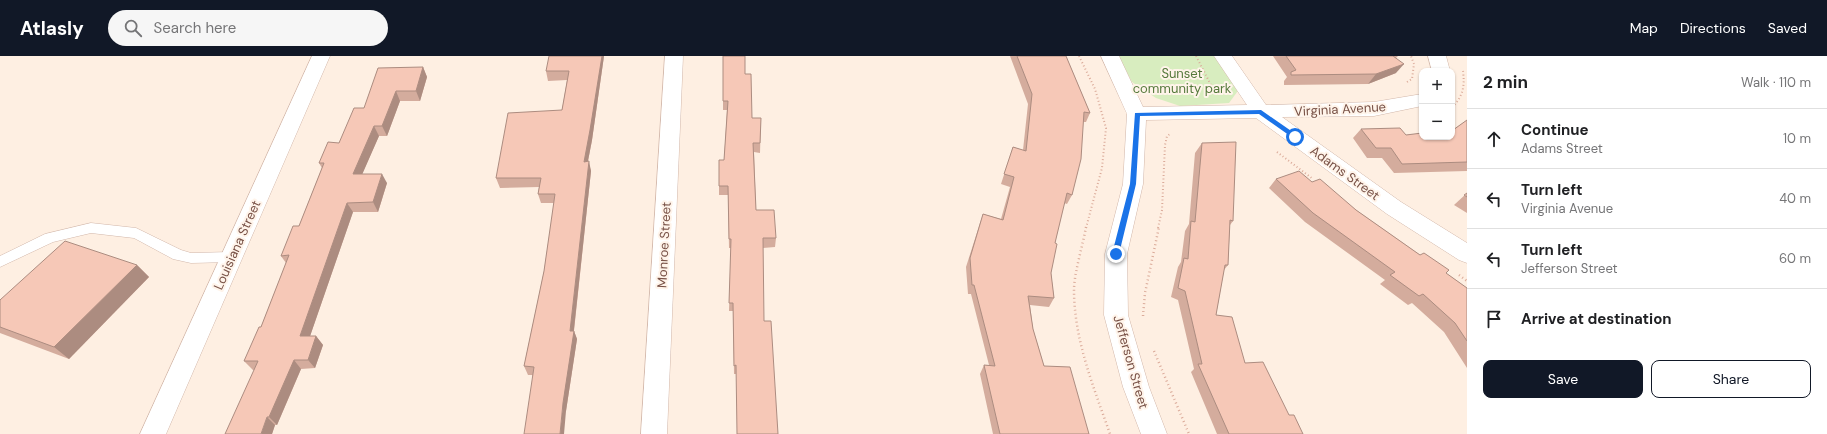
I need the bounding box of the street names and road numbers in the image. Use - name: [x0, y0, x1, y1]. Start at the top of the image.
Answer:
- street label: Virginia Avenue: [1294, 98, 1386, 120]
- street label: Adams Street: [1307, 142, 1383, 204]
- street label: Louisiana Street: [210, 197, 264, 293]
- street label: Monroe Street: [653, 202, 675, 288]
- street label: Jefferson Street: [1110, 313, 1152, 411]

